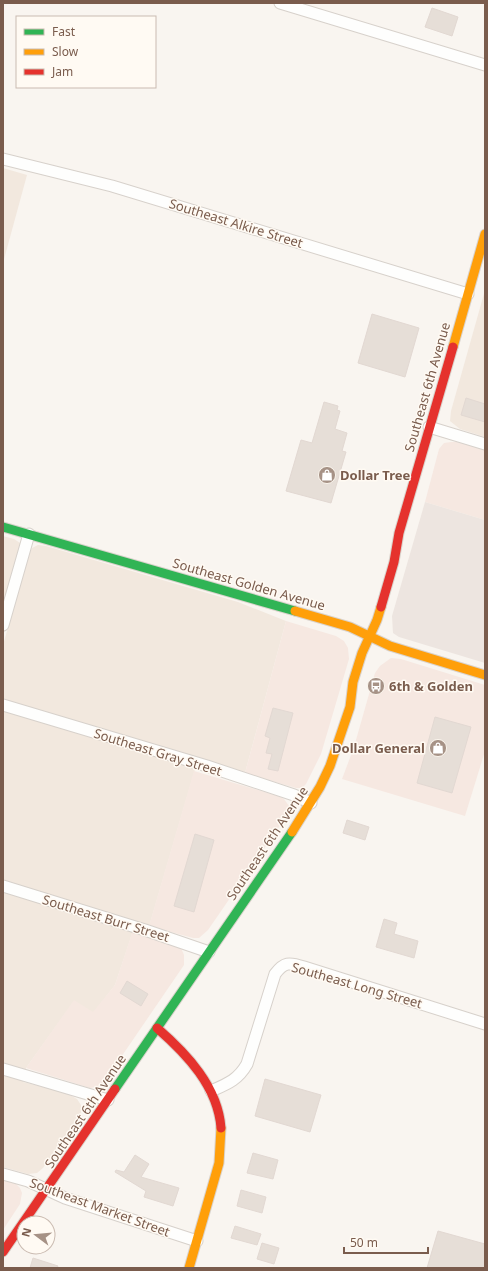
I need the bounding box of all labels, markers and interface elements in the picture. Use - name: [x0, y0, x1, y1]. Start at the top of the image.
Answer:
- legend: [16, 16, 156, 88]
- text: Fast: [52, 23, 76, 40]
- text: Slow: [52, 43, 79, 60]
- text: Jam: [51, 63, 73, 80]
- street label: Southeast Alkire Street: [167, 194, 305, 252]
- street label: Southeast 6th Avenue: [400, 320, 454, 454]
- shop icon: Dollar Tree: [317, 465, 337, 485]
- place label: Dollar Tree: [340, 466, 411, 484]
- street label: Southeast Golden Avenue: [171, 554, 327, 614]
- bus stop icon: 6th & Golden: [366, 676, 386, 696]
- place label: 6th & Golden: [389, 677, 473, 695]
- street label: Southeast Gray Street: [92, 724, 224, 780]
- shop icon: Dollar General: [428, 738, 448, 758]
- place label: Dollar General: [332, 739, 425, 757]
- street label: Southeast 6th Avenue: [222, 782, 312, 904]
- street label: Southeast Burr Street: [40, 890, 172, 946]
- street label: Southeast Long Street: [290, 958, 425, 1012]
- street label: Southeast 6th Avenue: [40, 1050, 130, 1172]
- street label: Southeast Market Street: [27, 1173, 173, 1241]
- north arrow: [16, 1215, 56, 1255]
- text: N: [17, 1226, 34, 1238]
- scale bar: [344, 1229, 428, 1255]
- text: 50 m: [350, 1234, 378, 1251]

